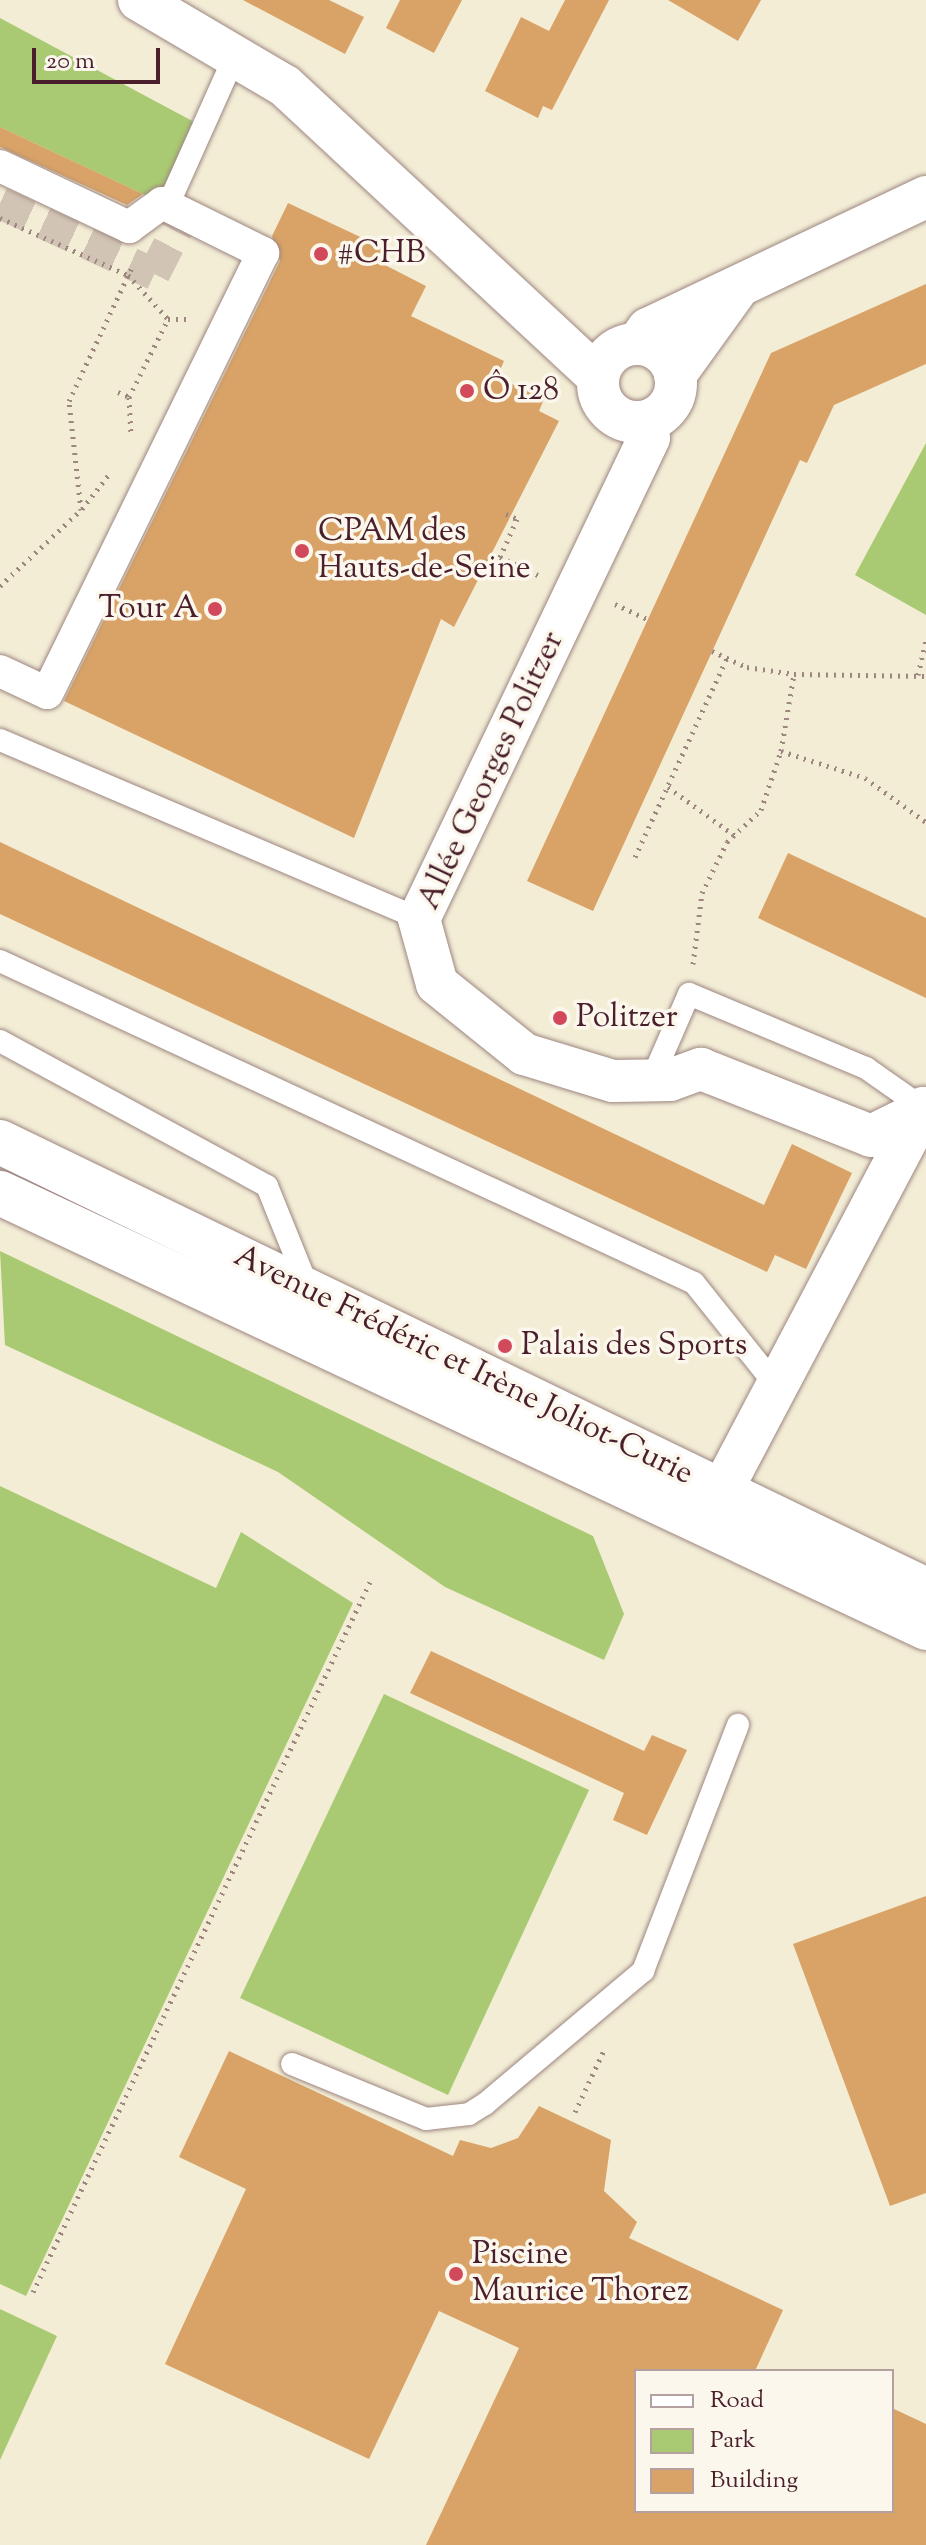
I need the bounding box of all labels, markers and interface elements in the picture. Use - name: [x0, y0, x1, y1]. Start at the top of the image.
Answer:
- scale bar: [36, 32, 164, 82]
- text: 20 m: [46, 45, 95, 79]
- place label: #CHB: [337, 235, 425, 273]
- marker: #CHB: [312, 245, 330, 263]
- place label: Ô 128: [483, 372, 559, 410]
- marker: Ô 128: [458, 382, 476, 400]
- place label: CPAM des Hauts-de-Seine: [318, 514, 531, 589]
- marker: CPAM des Hauts-de-Seine: [293, 542, 311, 560]
- place label: Tour A: [99, 590, 199, 628]
- marker: Tour A: [206, 600, 224, 618]
- street label: Allée Georges Politzer: [411, 626, 573, 916]
- place label: Politzer: [576, 999, 678, 1037]
- marker: Politzer: [551, 1009, 569, 1027]
- street label: Avenue Frédéric et Irène Joliot-Curie: [227, 1238, 699, 1494]
- place label: Palais des Sports: [521, 1327, 747, 1365]
- marker: Palais des Sports: [496, 1337, 514, 1355]
- place label: Piscine Maurice Thorez: [472, 2237, 689, 2312]
- marker: Piscine Maurice Thorez: [447, 2265, 465, 2283]
- legend: [634, 2369, 894, 2513]
- text: Road: [710, 2384, 764, 2418]
- text: Park: [710, 2424, 756, 2458]
- text: Building: [710, 2464, 798, 2498]

